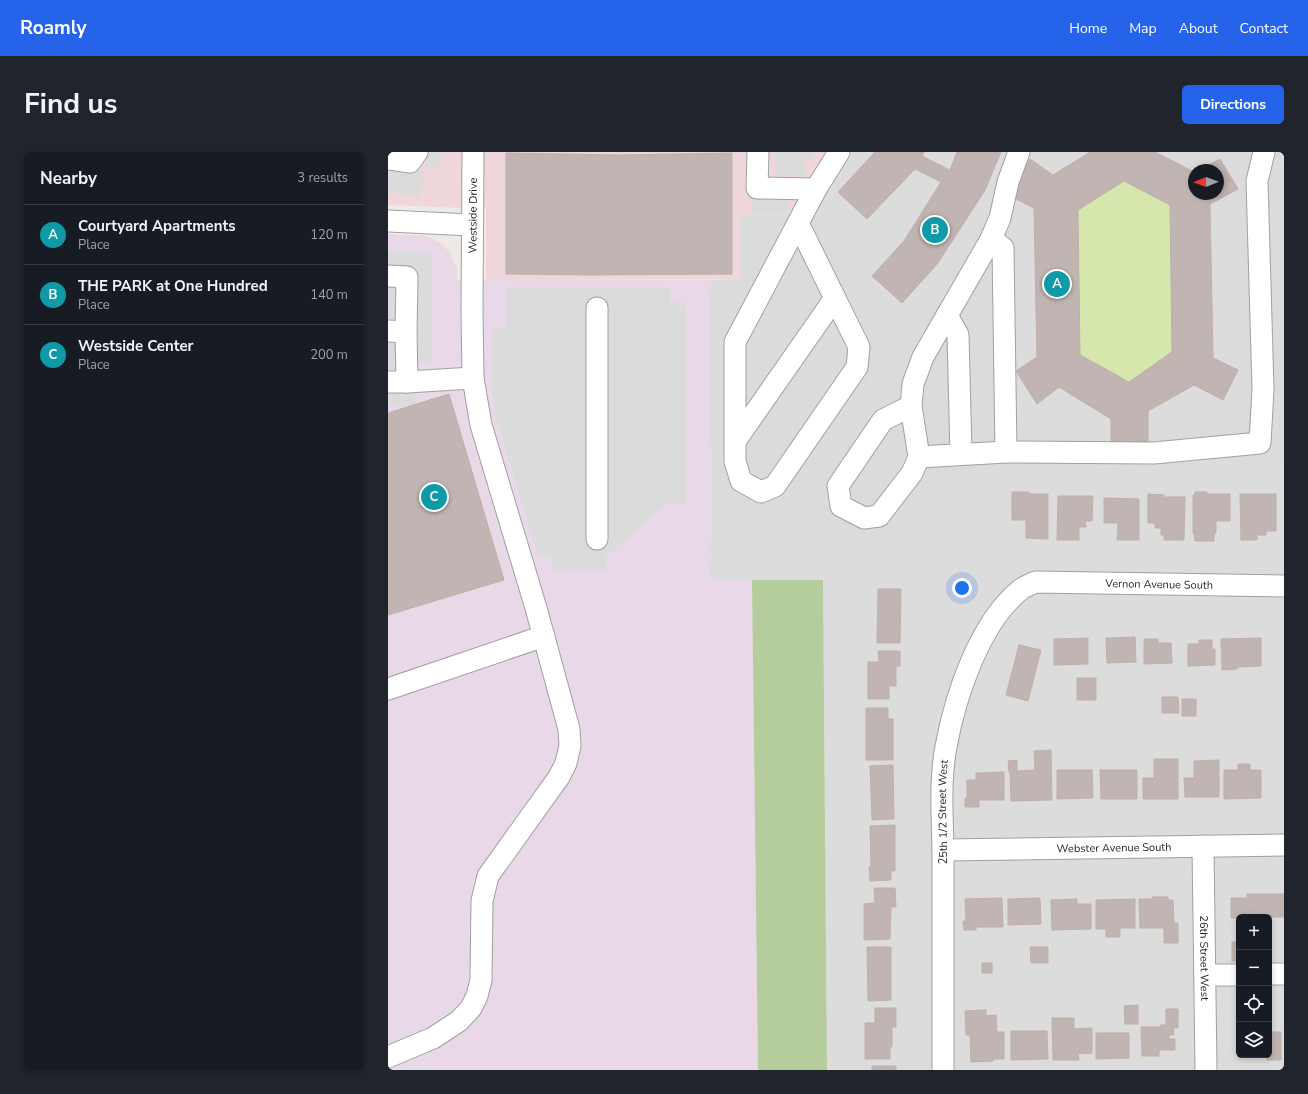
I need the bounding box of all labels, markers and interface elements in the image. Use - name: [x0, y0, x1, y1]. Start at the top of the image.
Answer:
- text: Roamly: [20, 15, 87, 41]
- text: Home: [1069, 19, 1107, 38]
- text: Map: [1129, 19, 1157, 38]
- text: About: [1179, 19, 1218, 38]
- text: Contact: [1240, 19, 1288, 38]
- text: Find us: [24, 85, 118, 123]
- button: Directions: [1182, 85, 1284, 124]
- north arrow: [1188, 164, 1224, 200]
- text: Nearby: [40, 167, 97, 190]
- text: 3 results: [297, 169, 348, 187]
- street label: Westside Drive: [465, 177, 480, 253]
- pin: B: [922, 215, 948, 245]
- text: Courtyard Apartments: [78, 216, 236, 236]
- text: A: [48, 226, 58, 244]
- text: 120 m: [310, 226, 348, 244]
- text: Place: [78, 236, 110, 254]
- pin: A: [1044, 269, 1070, 299]
- text: THE PARK at One Hundred: [78, 276, 268, 296]
- text: B: [49, 286, 57, 304]
- text: 140 m: [310, 286, 348, 304]
- text: Place: [78, 296, 110, 314]
- text: Westside Center: [78, 336, 193, 356]
- text: C: [49, 346, 57, 364]
- text: 200 m: [310, 346, 348, 364]
- text: Place: [78, 356, 110, 374]
- pin: C: [421, 482, 447, 512]
- street label: Vernon Avenue South: [1104, 576, 1213, 592]
- your location: [952, 578, 972, 598]
- street label: 25th 1/2 Street West: [934, 759, 951, 864]
- street label: Webster Avenue South: [1056, 839, 1172, 856]
- map controls: [1236, 914, 1272, 1058]
- button: +: [1236, 914, 1272, 950]
- street label: 26th Street West: [1196, 915, 1213, 1001]
- button: −: [1236, 950, 1272, 986]
- button: locate: [1236, 986, 1272, 1022]
- button: layers: [1236, 1022, 1272, 1058]

